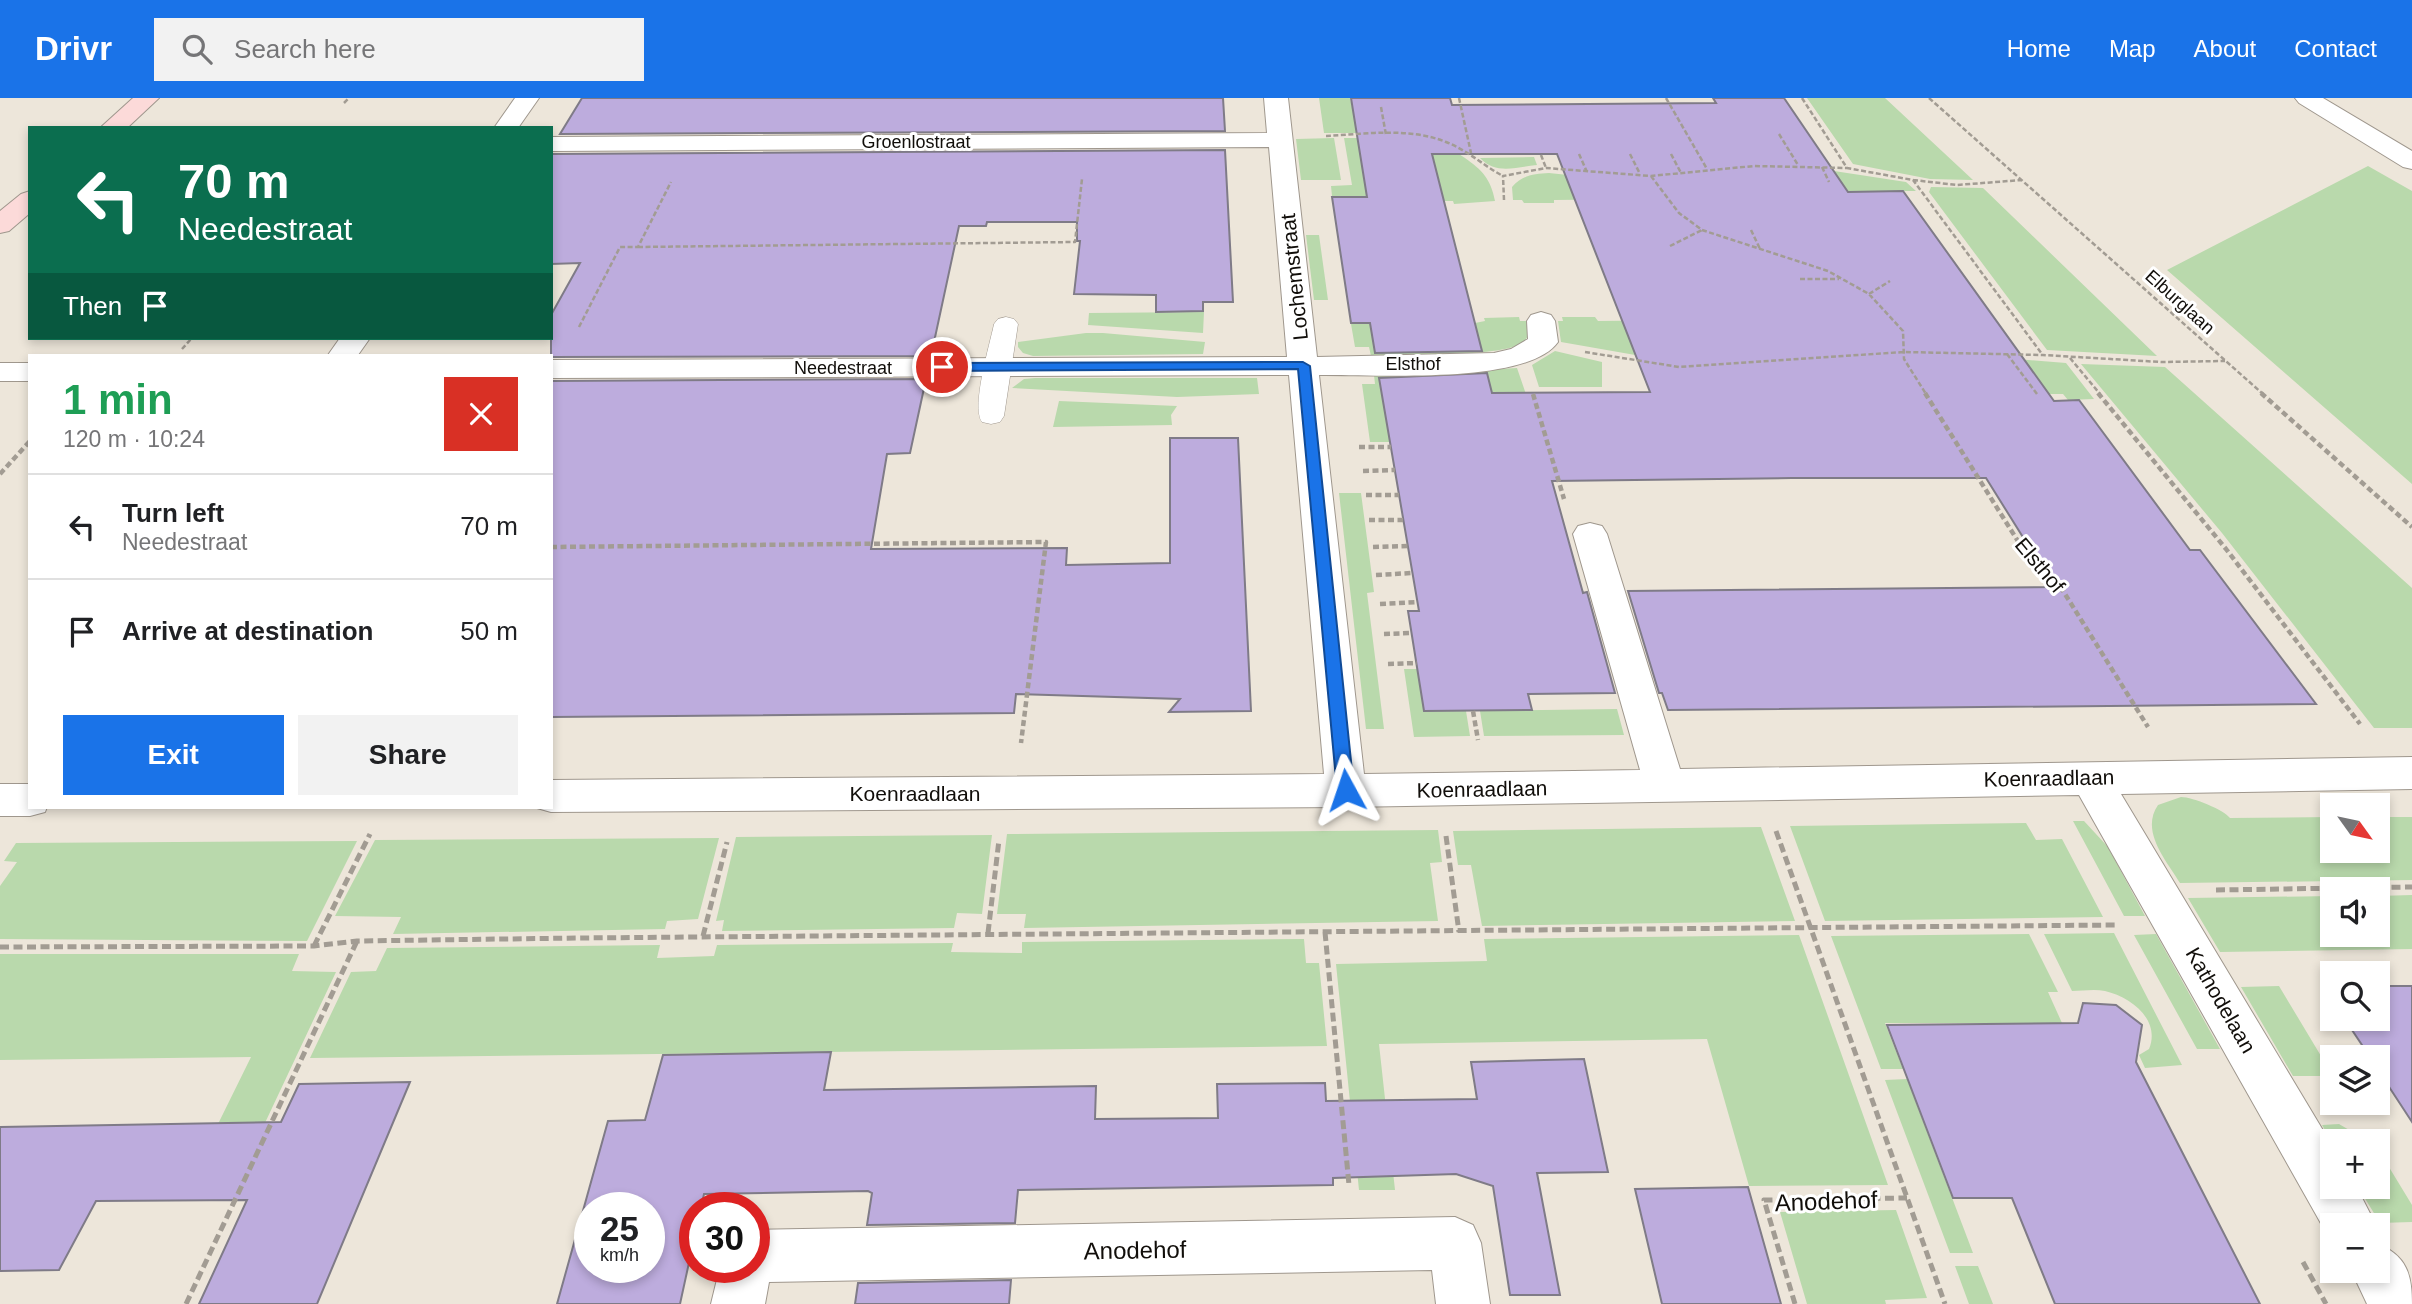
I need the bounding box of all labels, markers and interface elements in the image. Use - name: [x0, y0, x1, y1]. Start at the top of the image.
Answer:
- search box: [154, 18, 644, 81]
- text: Drivr: [35, 30, 112, 67]
- icon: search: [178, 30, 216, 68]
- text: Search here: [234, 34, 376, 64]
- text: Home: [2007, 35, 2071, 62]
- text: Map: [2109, 35, 2156, 62]
- text: About: [2194, 35, 2256, 62]
- text: Contact: [2294, 35, 2377, 62]
- street label: Groenlostraat: [861, 132, 971, 152]
- icon: left: [63, 154, 154, 245]
- text: 70 m: [178, 154, 290, 208]
- text: Needestraat: [178, 211, 352, 247]
- street label: Lochemstraat: [1276, 212, 1312, 341]
- street label: Elburglaan: [2141, 266, 2219, 338]
- icon: arrive: [136, 287, 174, 325]
- text: Then: [63, 291, 122, 321]
- pin: [912, 337, 972, 397]
- icon: arrive: [923, 348, 961, 386]
- street label: Elsthof: [1385, 354, 1442, 374]
- street label: Needestraat: [794, 358, 892, 378]
- text: 1 min: [63, 376, 173, 423]
- button: close: [444, 377, 518, 451]
- text: 120 m · 10:24: [63, 426, 205, 452]
- text: Turn left: [122, 498, 224, 528]
- icon: left: [63, 508, 101, 546]
- text: 70 m: [460, 511, 518, 541]
- text: Needestraat: [122, 529, 247, 555]
- street label: Elsthof: [2011, 533, 2070, 597]
- icon: arrive: [63, 613, 101, 651]
- text: Arrive at destination: [122, 616, 373, 646]
- text: 50 m: [460, 616, 518, 646]
- button: Exit: [63, 715, 284, 795]
- button: Share: [298, 715, 518, 795]
- position arrow: [1309, 753, 1383, 827]
- street label: Koenraadlaan: [1983, 765, 2115, 791]
- street label: Koenraadlaan: [1416, 776, 1548, 802]
- street label: Koenraadlaan: [850, 782, 980, 805]
- north arrow: [2320, 793, 2390, 863]
- map controls: [2320, 793, 2390, 1283]
- button: sound: [2320, 877, 2390, 947]
- street label: Kathodelaan: [2182, 943, 2260, 1057]
- button: search: [2320, 961, 2390, 1031]
- button: layers: [2320, 1045, 2390, 1115]
- button: +: [2320, 1129, 2390, 1199]
- street label: Anodehof: [1774, 1186, 1878, 1216]
- speed limit sign: 30: [679, 1192, 770, 1283]
- text: 25: [600, 1209, 639, 1248]
- button: −: [2320, 1213, 2390, 1283]
- street label: Anodehof: [1083, 1236, 1187, 1264]
- text: km/h: [600, 1245, 639, 1265]

